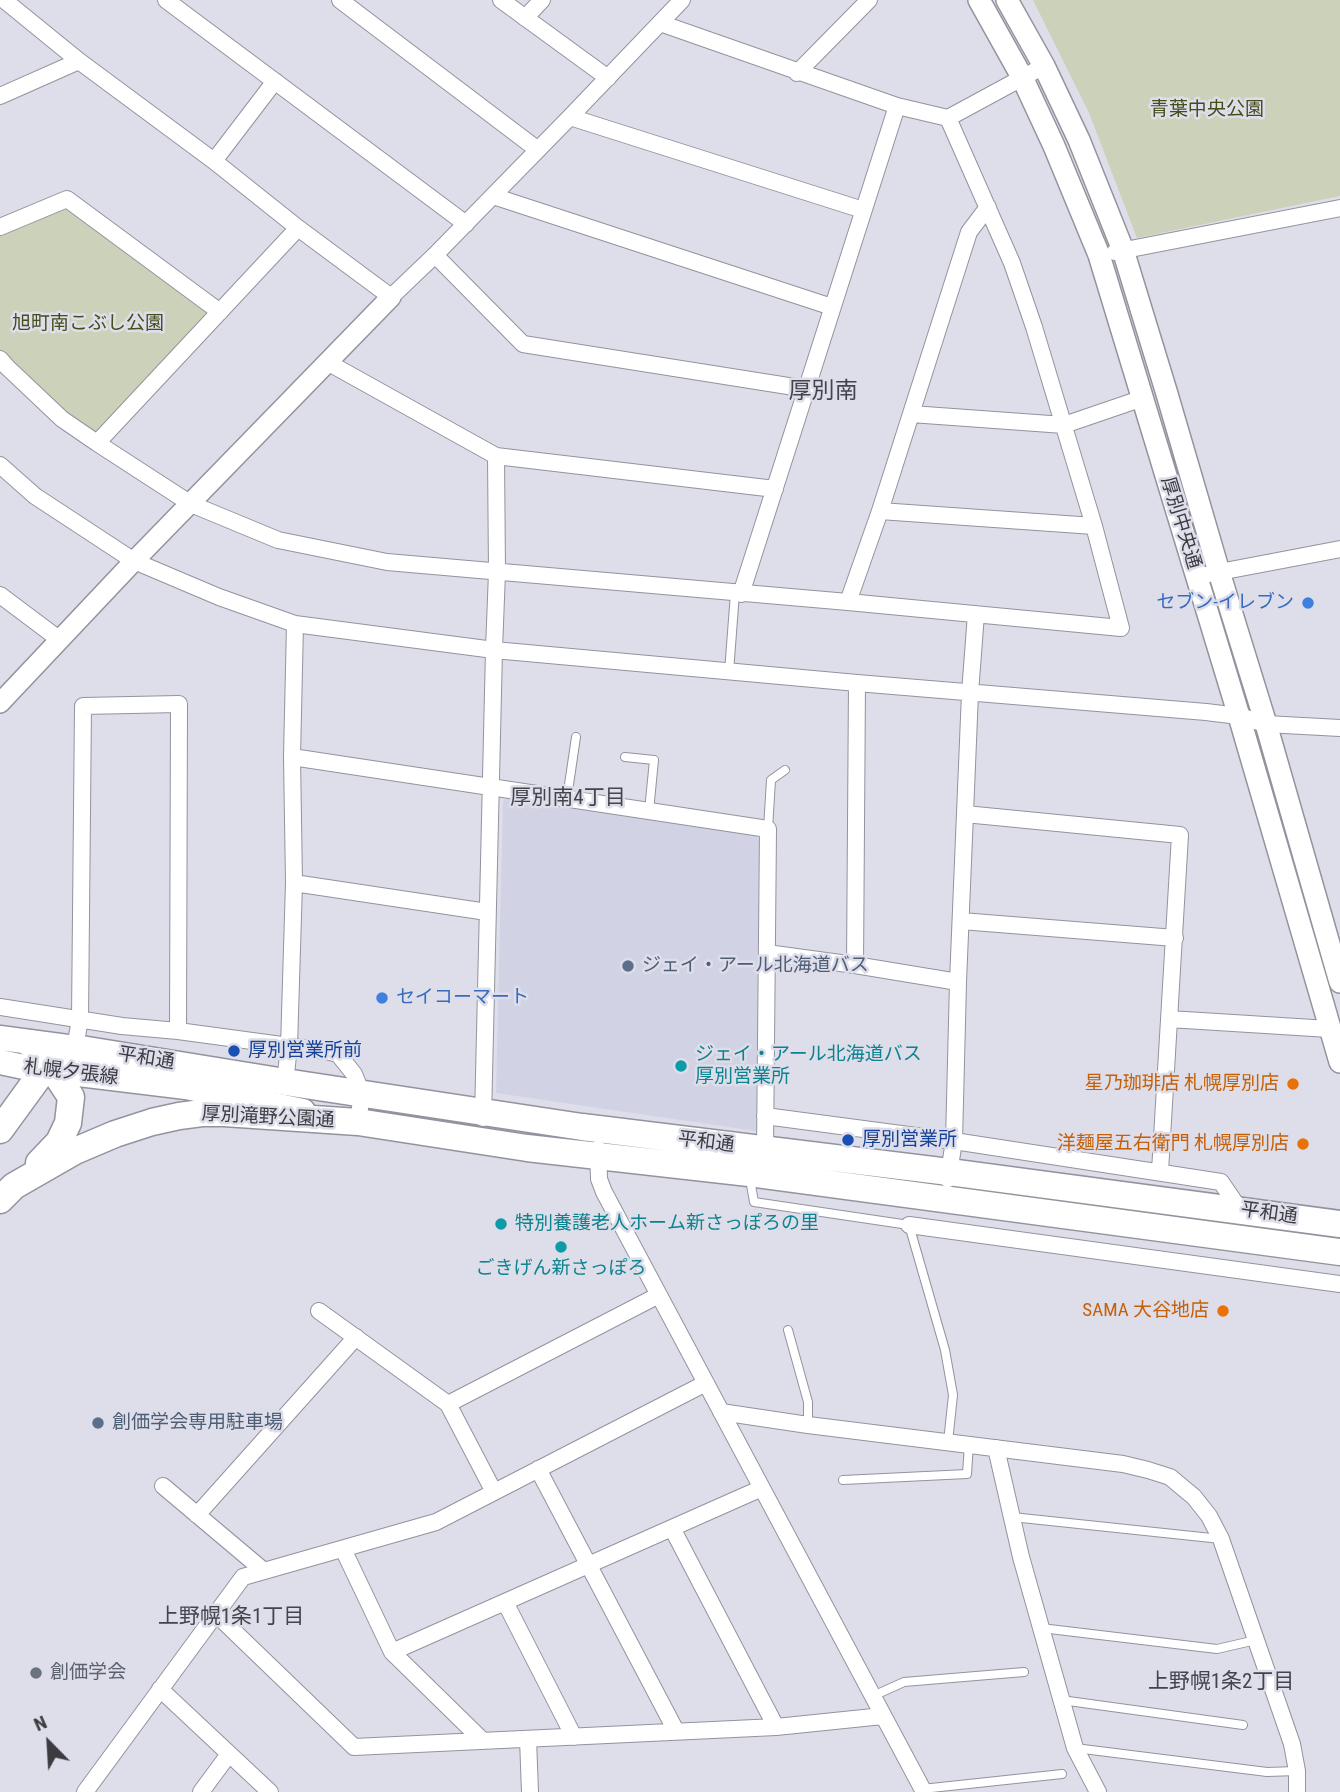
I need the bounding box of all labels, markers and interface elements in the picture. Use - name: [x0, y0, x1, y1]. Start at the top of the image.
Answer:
- park label: 青葉中央公園: [1150, 99, 1264, 121]
- park label: 旭町南こぶし公園: [12, 313, 164, 335]
- district label: 厚別南: [789, 378, 857, 406]
- street label: 厚別中央通: [1155, 474, 1205, 572]
- place label: セブン-イレブン: [1156, 592, 1294, 614]
- marker: セブン-イレブン: [1300, 595, 1316, 611]
- district label: 厚別南4丁目: [510, 786, 626, 812]
- place label: ジェイ・アール北海道バス: [642, 955, 869, 977]
- marker: ジェイ・アール北海道バス: [620, 958, 636, 974]
- place label: セイコーマート: [396, 987, 529, 1009]
- marker: セイコーマート: [374, 990, 390, 1006]
- place label: 厚別営業所前: [248, 1040, 362, 1062]
- street label: 平和通: [116, 1043, 176, 1075]
- marker: 厚別営業所前: [226, 1043, 242, 1059]
- place label: ジェイ・アール北海道バス 厚別営業所: [695, 1044, 922, 1088]
- street label: 札幌夕張線: [22, 1056, 120, 1090]
- marker: ジェイ・アール北海道バス 厚別営業所: [673, 1058, 689, 1074]
- place label: 星乃珈琲店 札幌厚別店: [1085, 1073, 1279, 1095]
- marker: 星乃珈琲店 札幌厚別店: [1285, 1076, 1301, 1092]
- street label: 厚別滝野公園通: [201, 1103, 335, 1133]
- street label: 平和通: [676, 1128, 736, 1158]
- place label: 厚別営業所: [862, 1129, 957, 1151]
- marker: 厚別営業所: [840, 1132, 856, 1148]
- place label: 洋麺屋五右衛門 札幌厚別店: [1057, 1133, 1289, 1155]
- marker: 洋麺屋五右衛門 札幌厚別店: [1295, 1136, 1311, 1152]
- street label: 平和通: [1239, 1199, 1299, 1229]
- place label: 特別養護老人ホーム新さっぽろの里: [515, 1213, 819, 1235]
- marker: 特別養護老人ホーム新さっぽろの里: [493, 1216, 509, 1232]
- marker: ごきげん新さっぽろ: [553, 1239, 569, 1255]
- place label: ごきげん新さっぽろ: [476, 1258, 646, 1280]
- place label: SAMA 大谷地店: [1082, 1300, 1209, 1322]
- marker: SAMA 大谷地店: [1215, 1303, 1231, 1319]
- place label: 創価学会専用駐車場: [112, 1412, 283, 1434]
- marker: 創価学会専用駐車場: [90, 1415, 106, 1431]
- district label: 上野幌1条1丁目: [158, 1605, 304, 1631]
- place label: 創価学会: [50, 1662, 126, 1684]
- marker: 創価学会: [28, 1665, 44, 1681]
- district label: 上野幌1条2丁目: [1148, 1670, 1294, 1696]
- north arrow: [14, 1708, 84, 1778]
- text: N: [30, 1710, 50, 1736]

